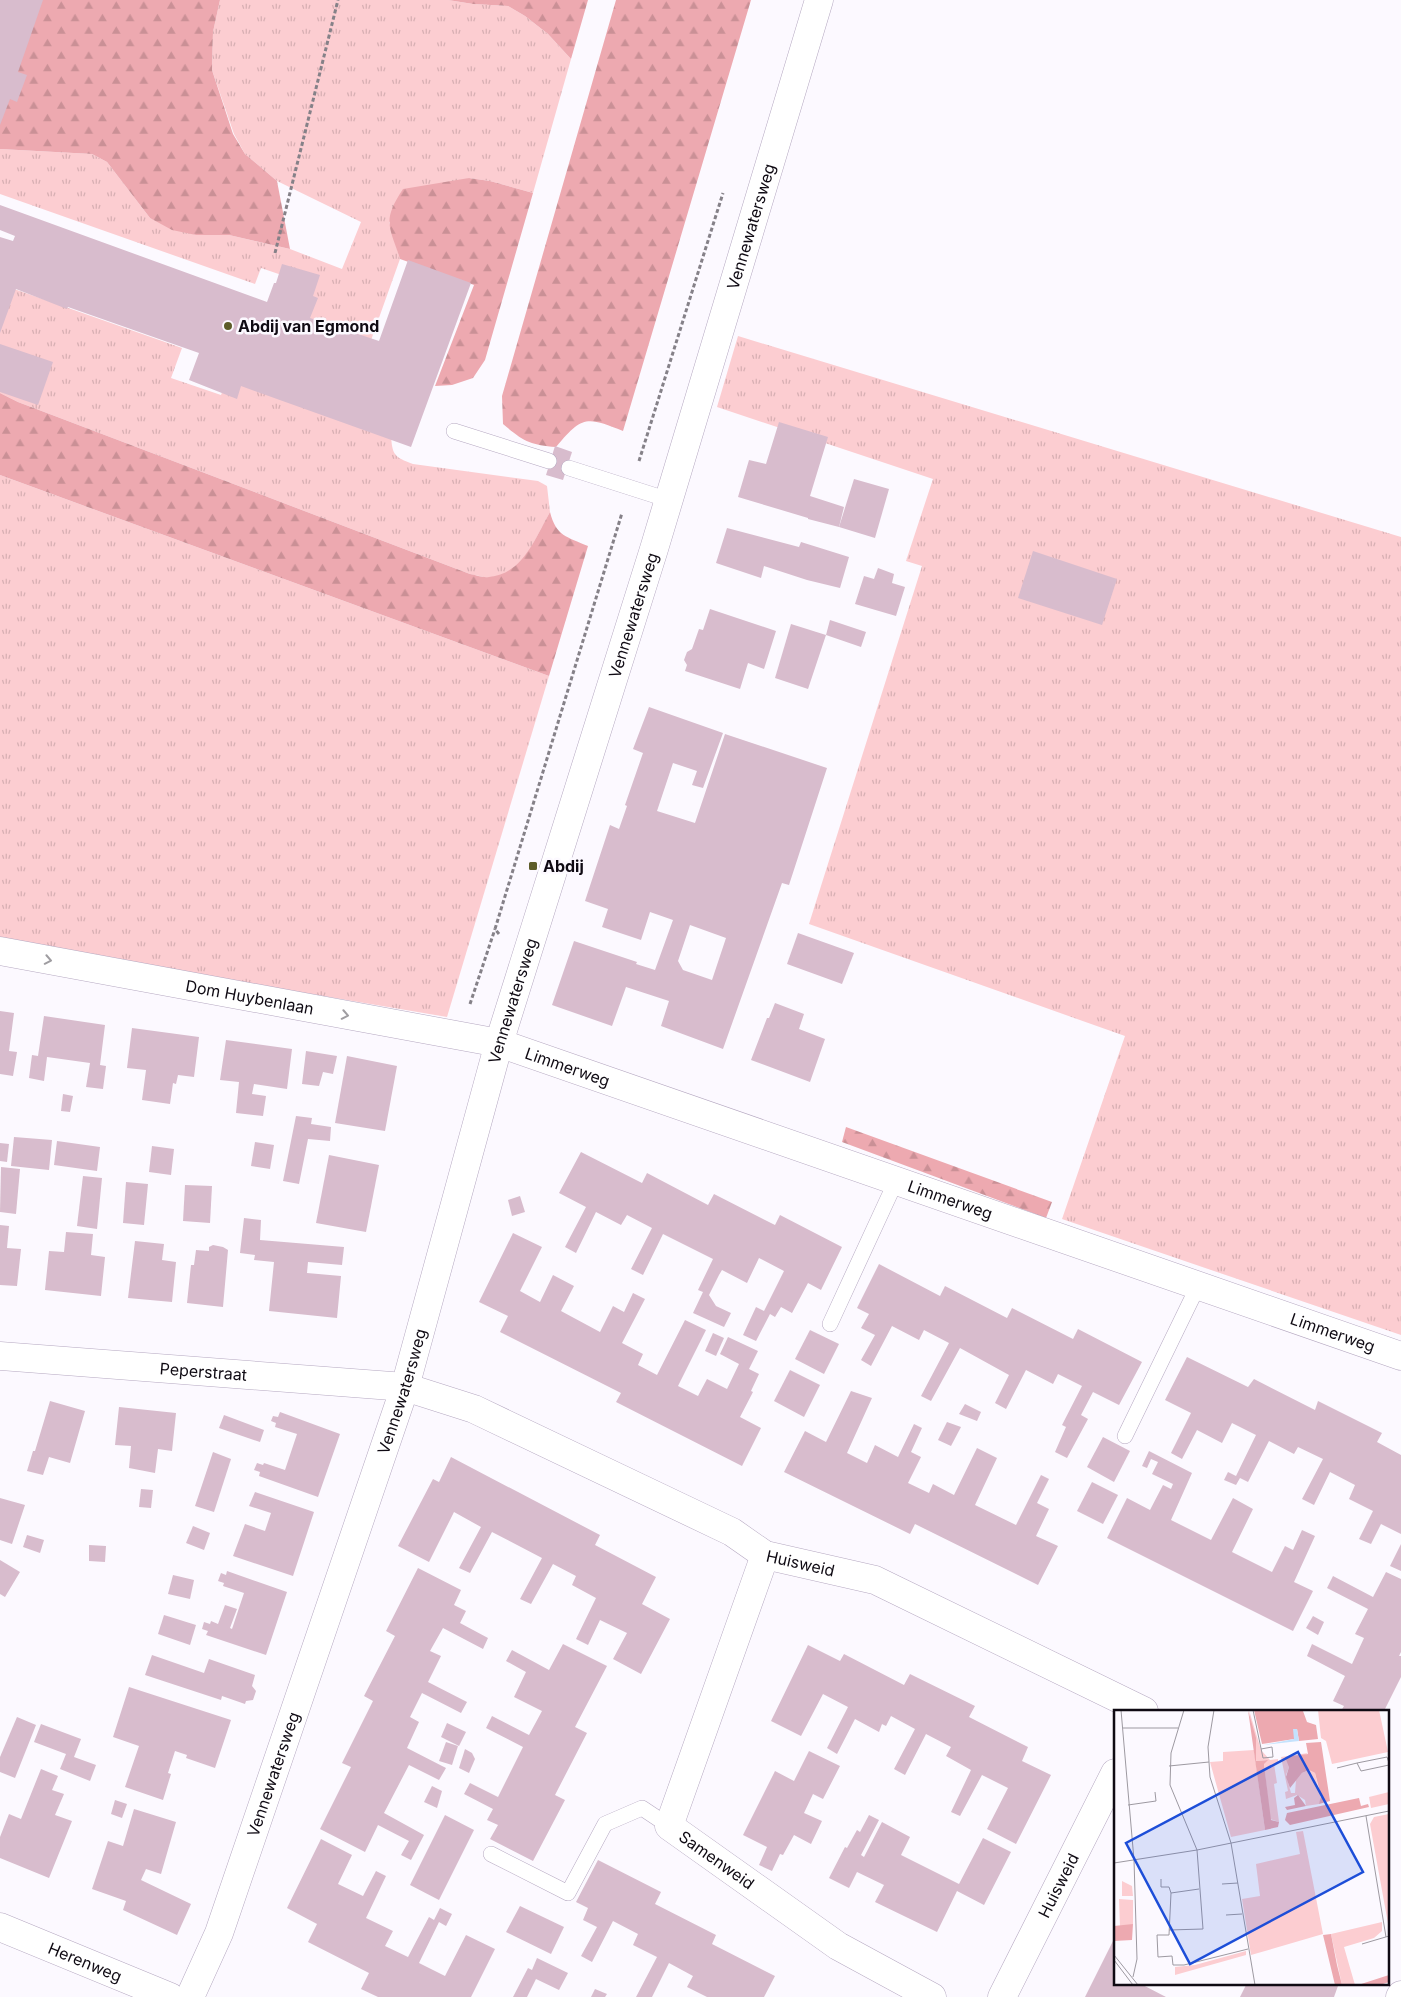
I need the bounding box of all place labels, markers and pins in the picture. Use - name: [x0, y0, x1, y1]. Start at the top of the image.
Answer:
- place label: Abdij van Egmond: [238, 316, 379, 336]
- marker: Abdij van Egmond: [222, 320, 234, 332]
- place label: Abdij: [543, 856, 584, 876]
- marker: Abdij: [527, 860, 539, 872]

